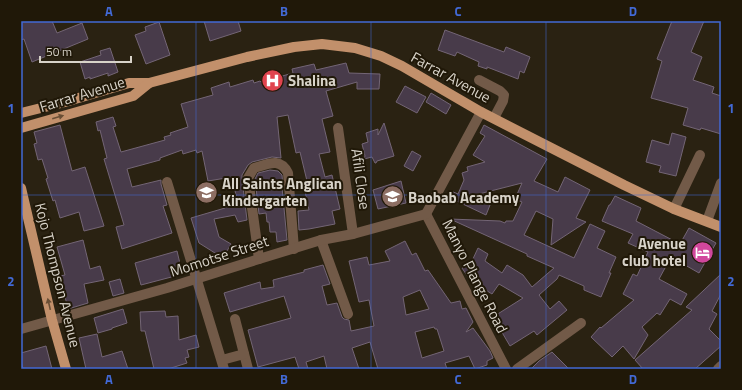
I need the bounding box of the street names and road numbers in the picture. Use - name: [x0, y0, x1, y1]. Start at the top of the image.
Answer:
- street label: Farrar Avenue: [407, 46, 495, 108]
- street label: Farrar Avenue: [36, 70, 128, 118]
- street label: Afili Close: [345, 147, 377, 211]
- street label: Kojo Thompson Avenue: [29, 200, 87, 350]
- street label: Manyo Plange Road: [436, 215, 514, 337]
- street label: Momotse Street: [167, 229, 272, 283]

